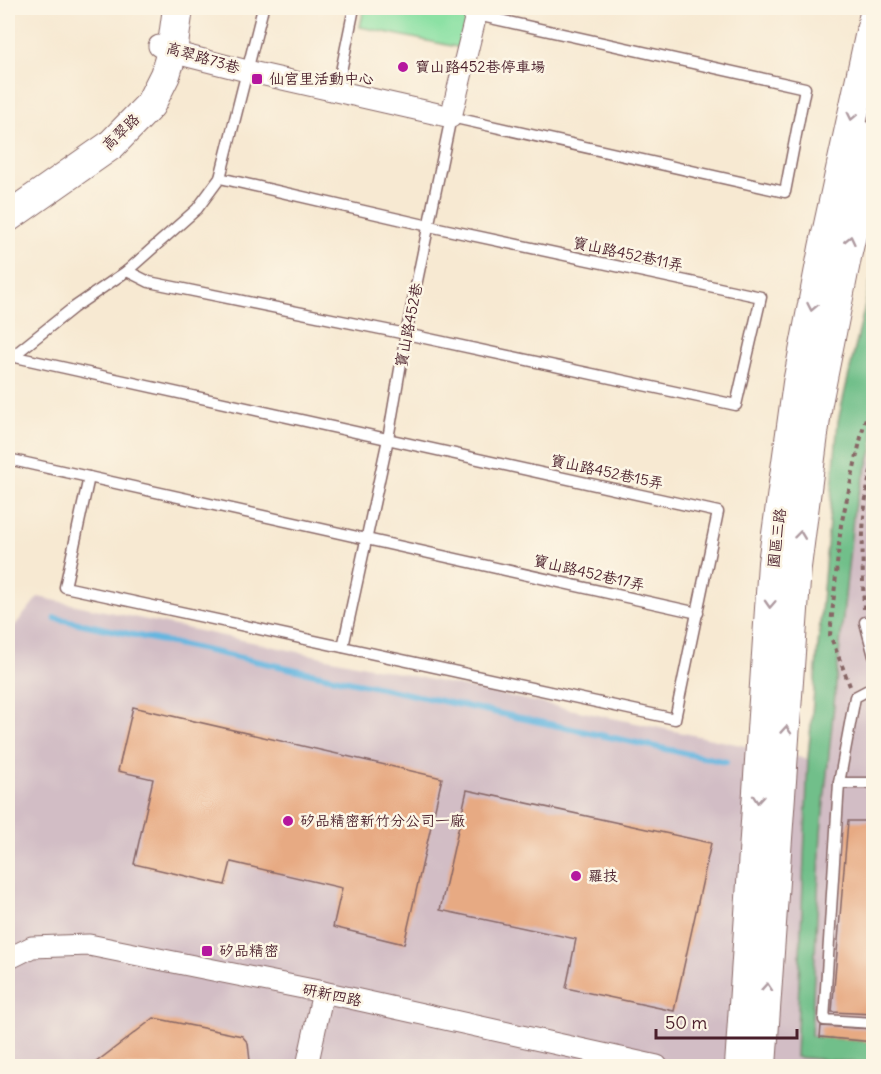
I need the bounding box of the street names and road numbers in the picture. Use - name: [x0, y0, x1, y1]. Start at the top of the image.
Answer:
- street label: 高翠路73巷: [164, 38, 242, 77]
- street label: 高翠路: [98, 109, 143, 154]
- street label: 寶山路452巷11弄: [571, 233, 685, 274]
- street label: 寶山路452巷: [391, 281, 426, 369]
- street label: 寶山路452巷15弄: [549, 450, 665, 493]
- street label: 園區三路: [763, 507, 790, 569]
- street label: 寶山路452巷17弄: [532, 550, 647, 595]
- street label: 研新四路: [301, 979, 363, 1010]

